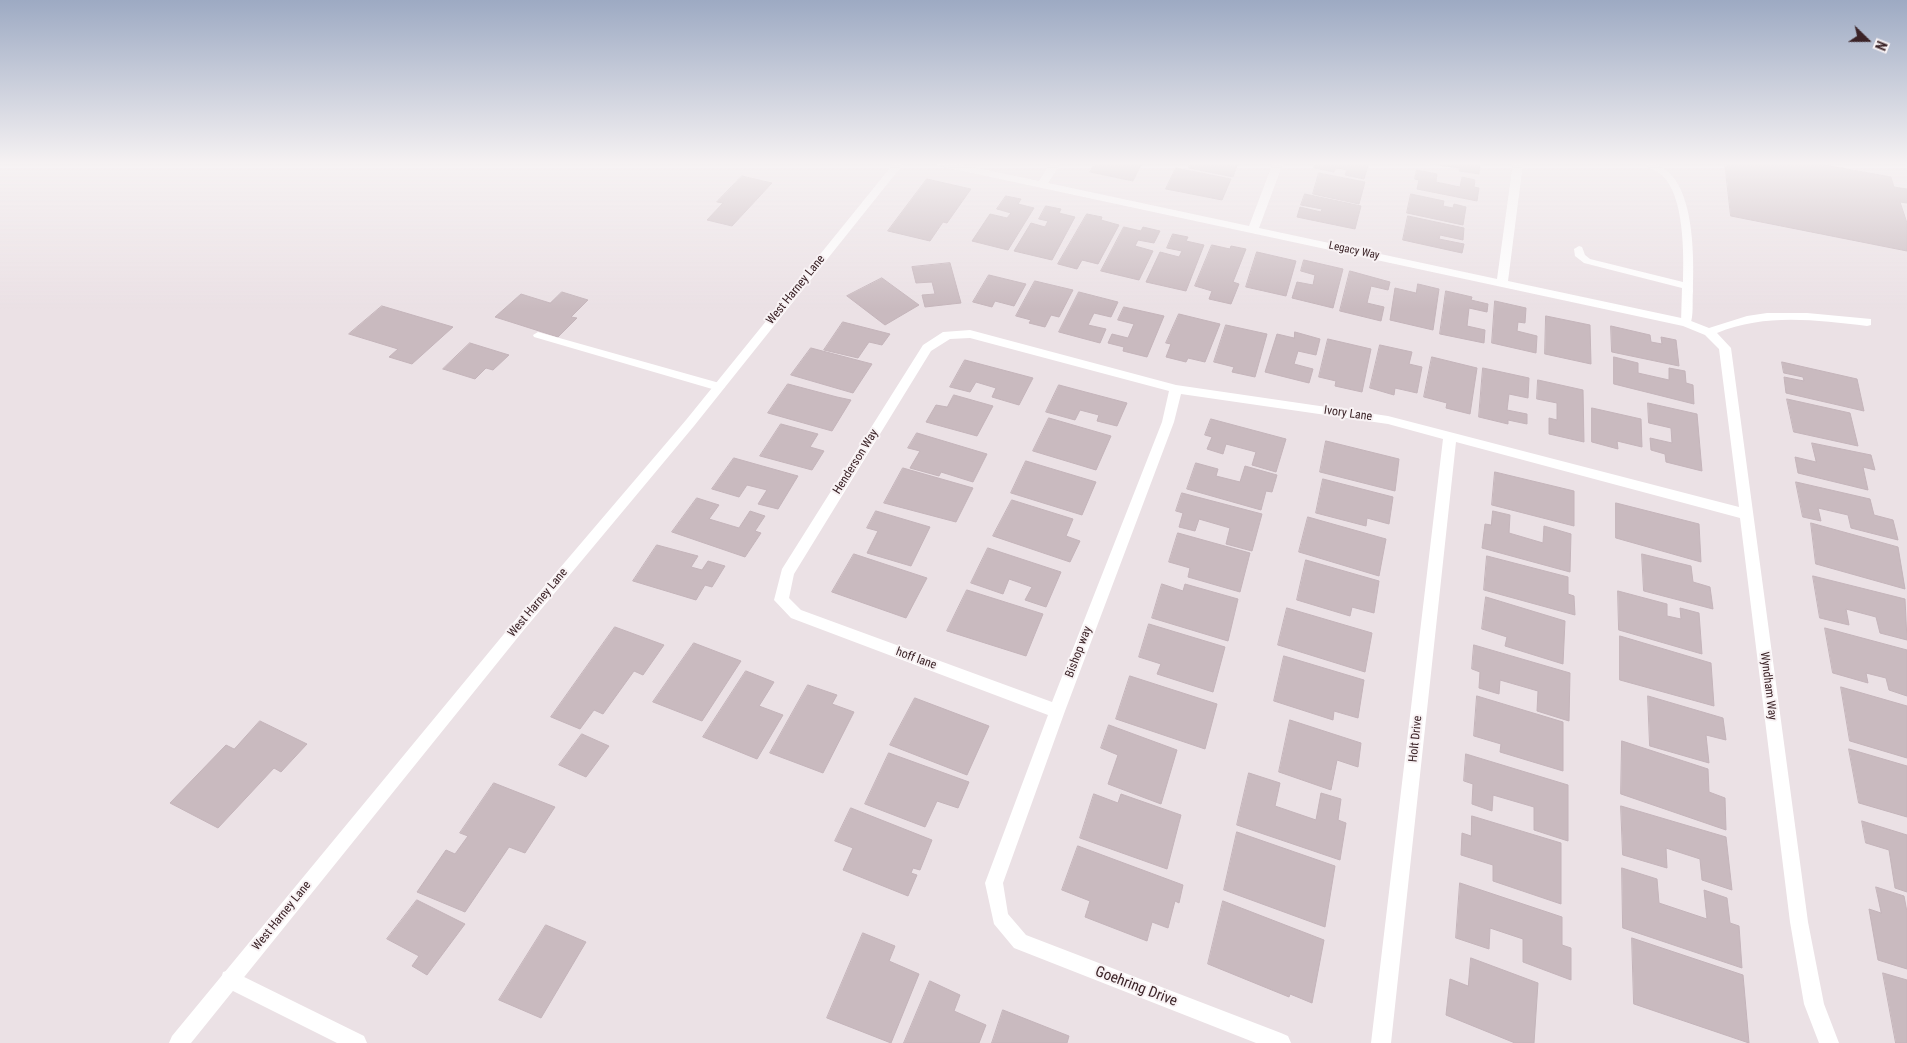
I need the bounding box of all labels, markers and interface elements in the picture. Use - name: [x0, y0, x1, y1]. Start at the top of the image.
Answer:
- north arrow: [1842, 15, 1892, 65]
- text: N: [1872, 39, 1890, 53]
- street label: Legacy Way: [1328, 239, 1380, 263]
- street label: West Harney Lane: [764, 252, 828, 328]
- street label: Ivory Lane: [1323, 403, 1373, 425]
- street label: Henderson Way: [830, 427, 882, 497]
- street label: West Harney Lane: [505, 566, 571, 640]
- street label: Bishop way: [1063, 624, 1095, 680]
- street label: hoff lane: [894, 645, 938, 673]
- street label: Wyndham Way: [1757, 651, 1779, 721]
- street label: Holt Drive: [1406, 715, 1426, 763]
- street label: West Harney Lane: [250, 878, 314, 954]
- street label: Goehring Drive: [1092, 963, 1180, 1011]

